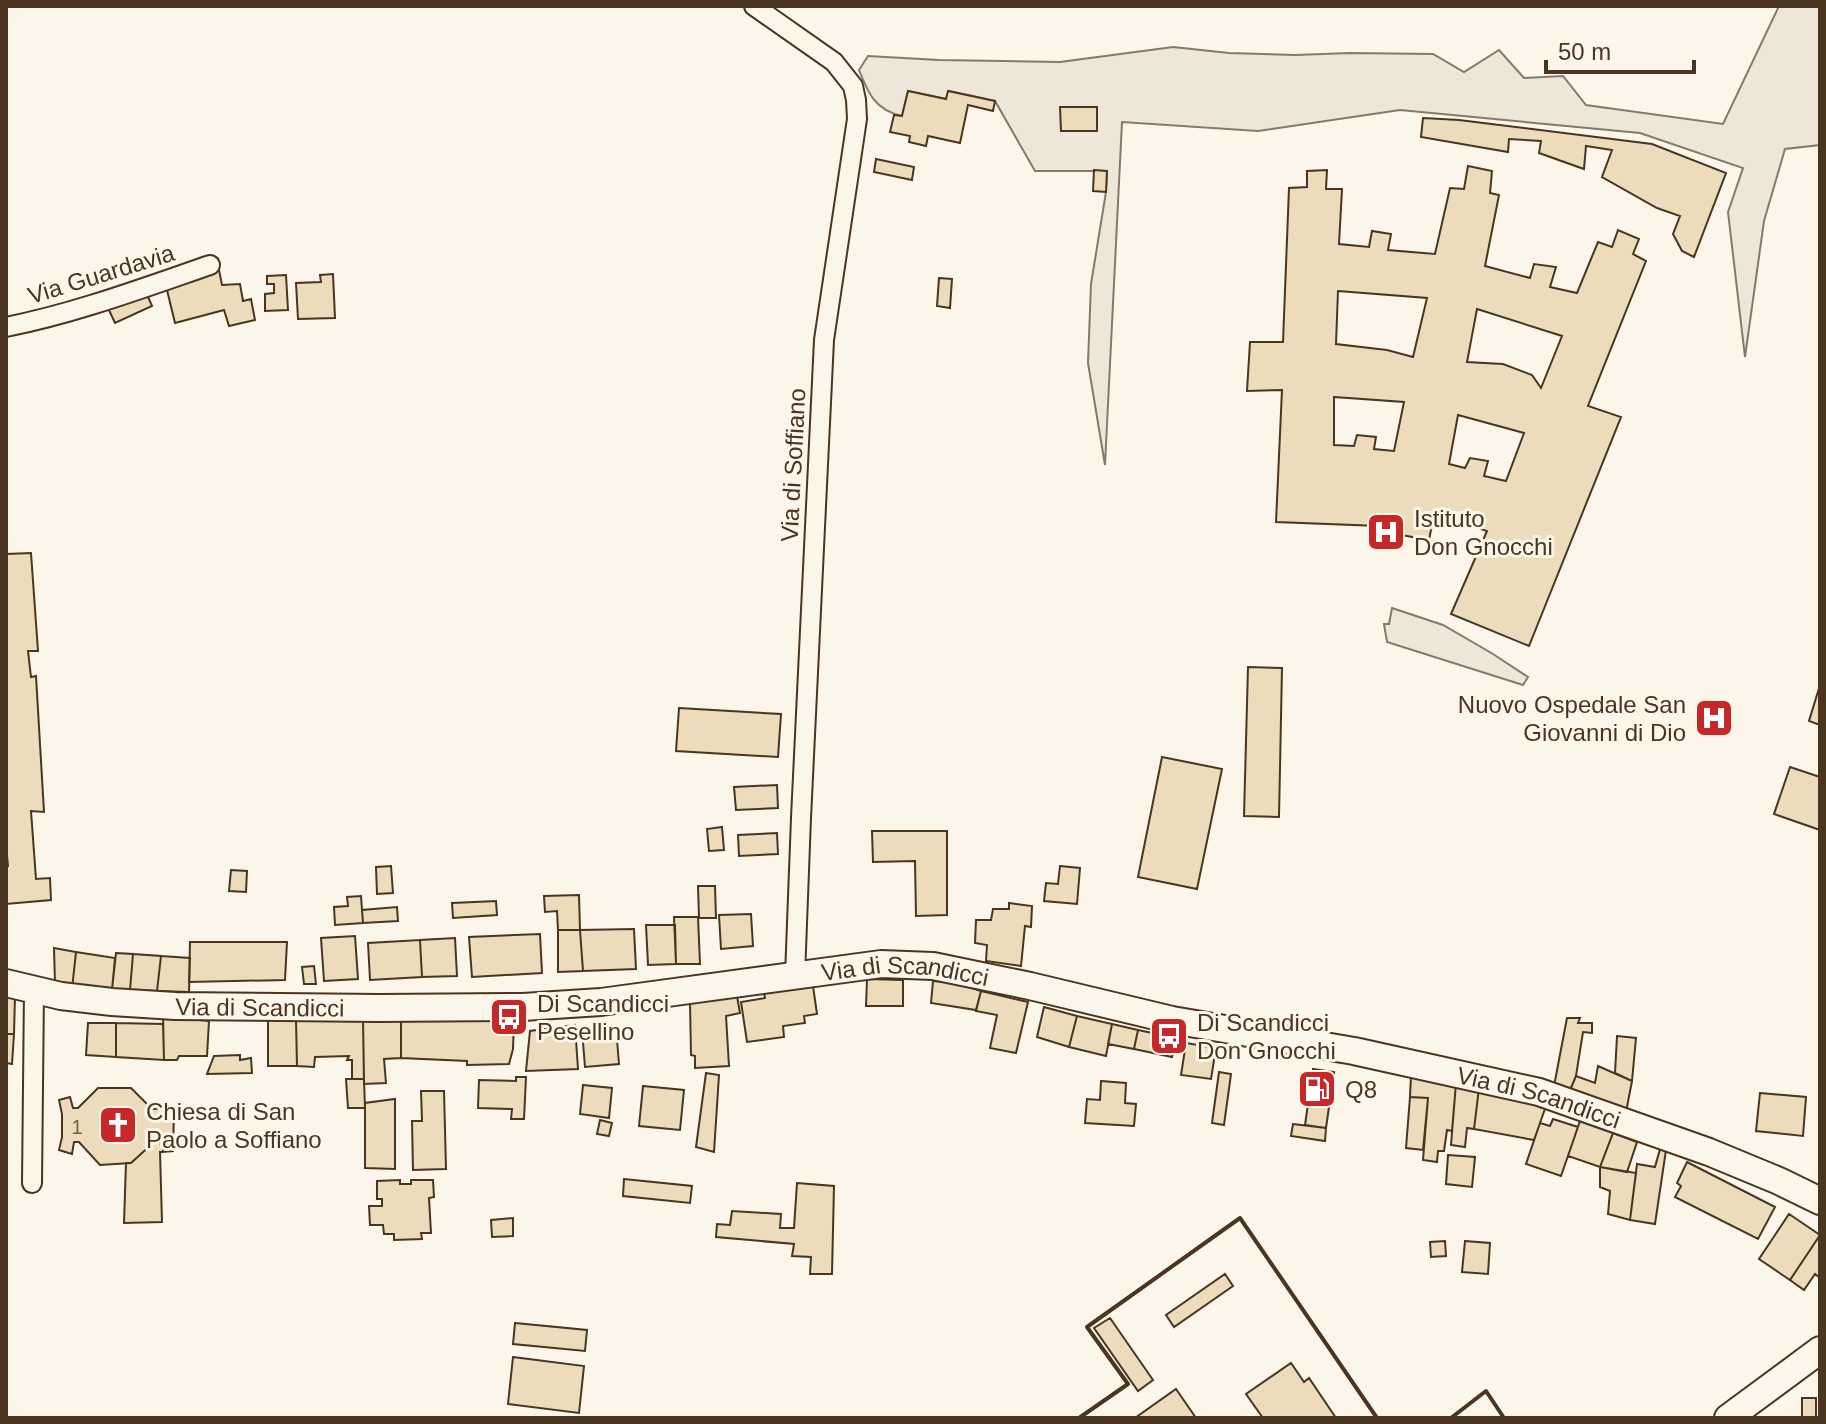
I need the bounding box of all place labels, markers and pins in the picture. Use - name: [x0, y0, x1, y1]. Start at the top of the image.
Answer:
- place label: Istituto Don Gnocchi: [1414, 505, 1553, 560]
- hospital icon: Istituto Don Gnocchi: [1365, 511, 1407, 553]
- place label: Nuovo Ospedale San Giovanni di Dio: [1458, 691, 1686, 746]
- hospital icon: Nuovo Ospedale San Giovanni di Dio: [1693, 697, 1735, 739]
- place label: Di Scandicci Pesellino: [537, 990, 669, 1045]
- bus stop icon: Di Scandicci Pesellino: [488, 996, 530, 1038]
- place label: Di Scandicci Don Gnocchi: [1197, 1009, 1336, 1064]
- bus stop icon: Di Scandicci Don Gnocchi: [1148, 1015, 1190, 1057]
- fuel station icon: Q8: [1296, 1068, 1338, 1110]
- place label: Q8: [1345, 1076, 1377, 1103]
- place label: Chiesa di San Paolo a Soffiano: [146, 1098, 322, 1153]
- church icon: Chiesa di San Paolo a Soffiano: [97, 1104, 139, 1146]

